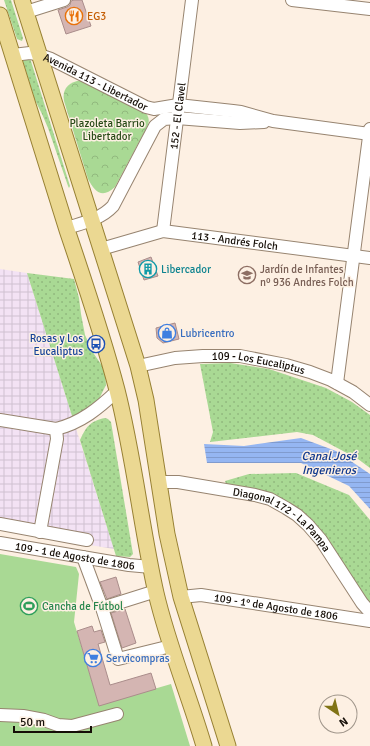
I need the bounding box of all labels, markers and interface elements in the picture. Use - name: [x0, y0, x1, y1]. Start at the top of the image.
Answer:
- restaurant icon: EG3: [64, 6, 84, 26]
- place label: EG3: [87, 10, 106, 23]
- street label: Avenida 113 - Libertador: [42, 50, 150, 113]
- street label: 152 - El Clavel: [167, 82, 188, 150]
- park label: Plazoleta Barrio Libertador: [69, 117, 145, 143]
- street label: 113 - Andrés Folch: [191, 228, 279, 252]
- building icon: Libercador: [138, 259, 158, 279]
- place label: Libercador: [161, 263, 211, 276]
- place label: Jardín de Infantes nº 936 Andres Folch: [260, 263, 354, 289]
- school or university icon: Jardín de Infantes nº 936 Andres Folch: [237, 265, 257, 285]
- shop icon: Lubricentro: [157, 323, 177, 343]
- place label: Lubricentro: [180, 327, 235, 340]
- place label: Rosas y Los Eucaliptus: [30, 332, 83, 358]
- bus stop icon: Rosas y Los Eucaliptus: [86, 334, 106, 354]
- street label: 109 - Los Eucaliptus: [212, 349, 307, 377]
- water label: Canal José Ingenieros: [302, 449, 358, 478]
- street label: Diagonal 172 - La Pampa: [232, 485, 333, 554]
- street label: 109 - 1 de Agosto de 1806: [14, 539, 135, 572]
- street label: 109 - 1° de Agosto de 1806: [213, 591, 339, 623]
- sports icon: Cancha de Fútbol: [19, 596, 39, 616]
- place label: Cancha de Fútbol: [42, 600, 123, 613]
- supermarket icon: Servicompras: [83, 648, 103, 668]
- place label: Servicompras: [106, 652, 170, 665]
- north arrow: [318, 694, 358, 734]
- scale bar: [14, 708, 91, 734]
- text: N: [337, 714, 350, 729]
- text: 50 m: [20, 715, 45, 730]

